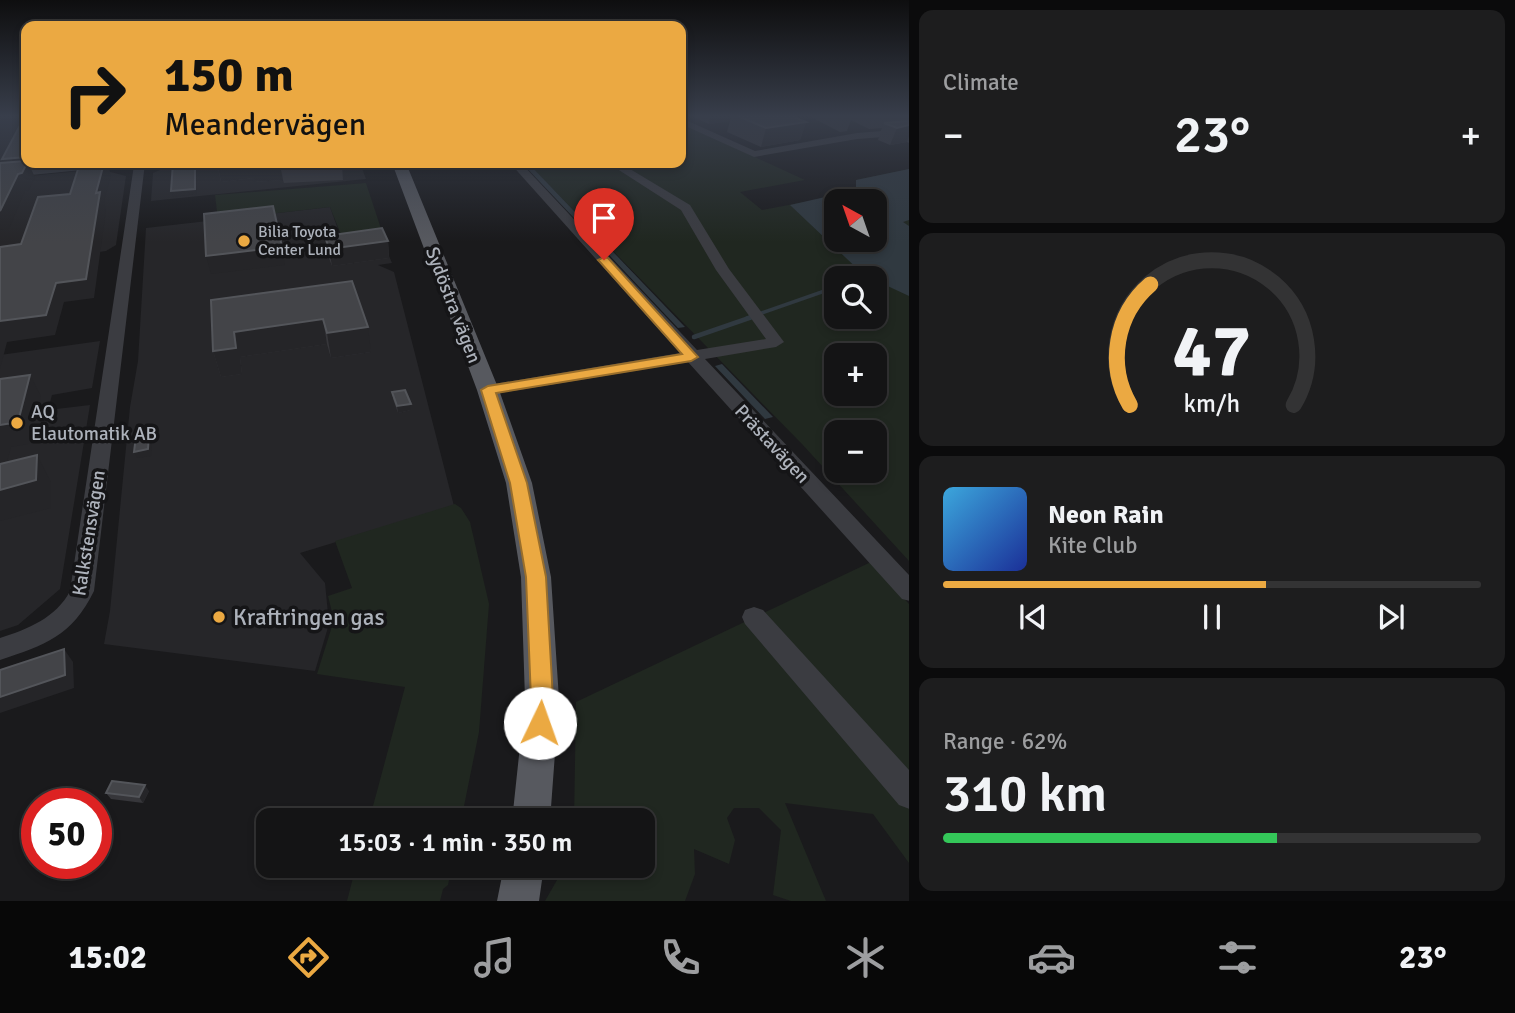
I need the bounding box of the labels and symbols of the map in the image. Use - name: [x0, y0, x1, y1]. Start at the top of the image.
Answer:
- pin: [574, 188, 634, 260]
- north arrow: [824, 189, 887, 252]
- place label: Bilia Toyota Center Lund: [258, 222, 341, 260]
- marker: Bilia Toyota Center Lund: [236, 233, 252, 249]
- street label: Sydöstra vägen: [420, 243, 486, 367]
- street label: Prästavägen: [729, 399, 815, 489]
- place label: AQ Elautomatik AB: [31, 400, 157, 446]
- marker: AQ Elautomatik AB: [9, 415, 25, 431]
- street label: Kalkstensvägen: [67, 468, 111, 598]
- place label: Kraftringen gas: [233, 603, 384, 632]
- marker: Kraftringen gas: [211, 609, 227, 625]
- position arrow: [503, 686, 577, 760]
- speed limit sign: 50: [21, 788, 112, 879]

